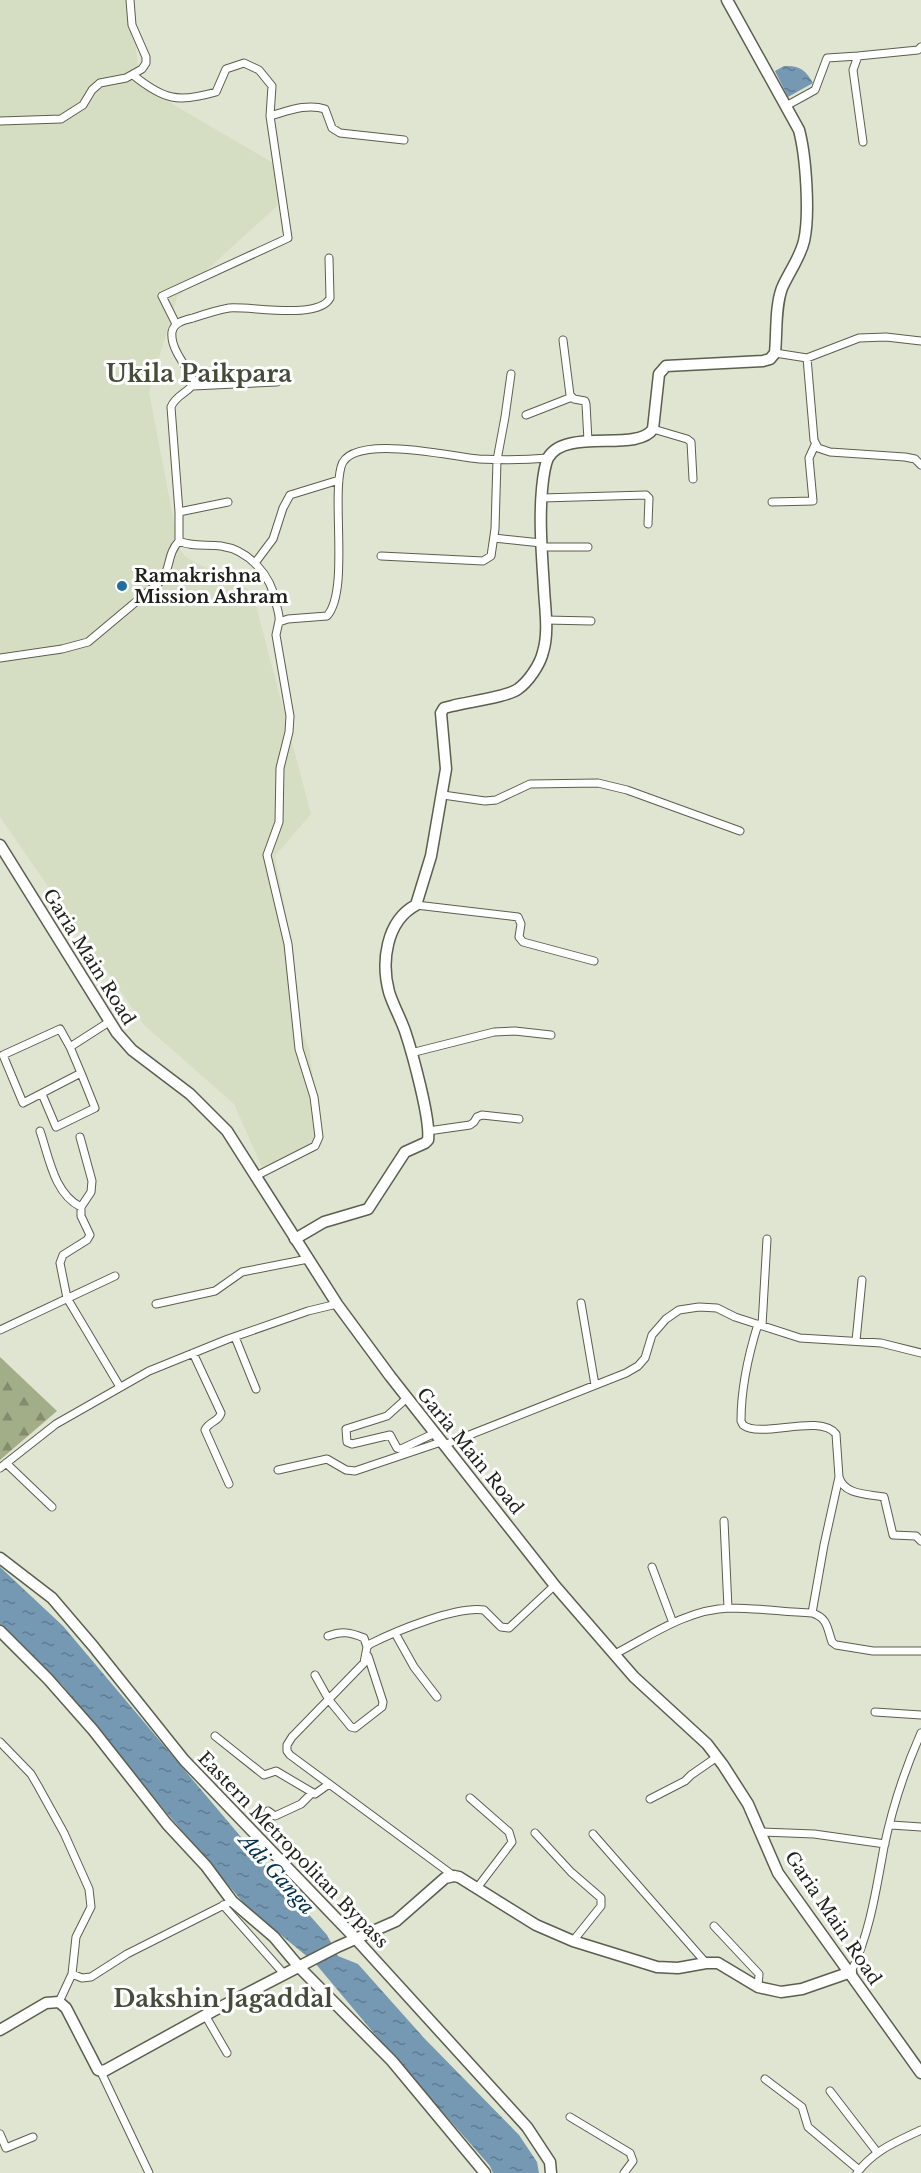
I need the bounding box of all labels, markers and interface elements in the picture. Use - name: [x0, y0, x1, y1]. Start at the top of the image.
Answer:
- district label: Ukila Paikpara: [106, 359, 292, 388]
- place label: Ramakrishna Mission Ashram: [134, 565, 289, 608]
- marker: Ramakrishna Mission Ashram: [115, 579, 129, 593]
- street label: Garia Main Road: [38, 885, 140, 1029]
- street label: Garia Main Road: [412, 1383, 528, 1519]
- street label: Eastern Metropolitan Bypass: [193, 1747, 393, 1953]
- water label: Adi Ganga: [232, 1826, 320, 1919]
- street label: Garia Main Road: [780, 1847, 886, 1989]
- district label: Dakshin Jagaddal: [113, 1984, 333, 2013]

